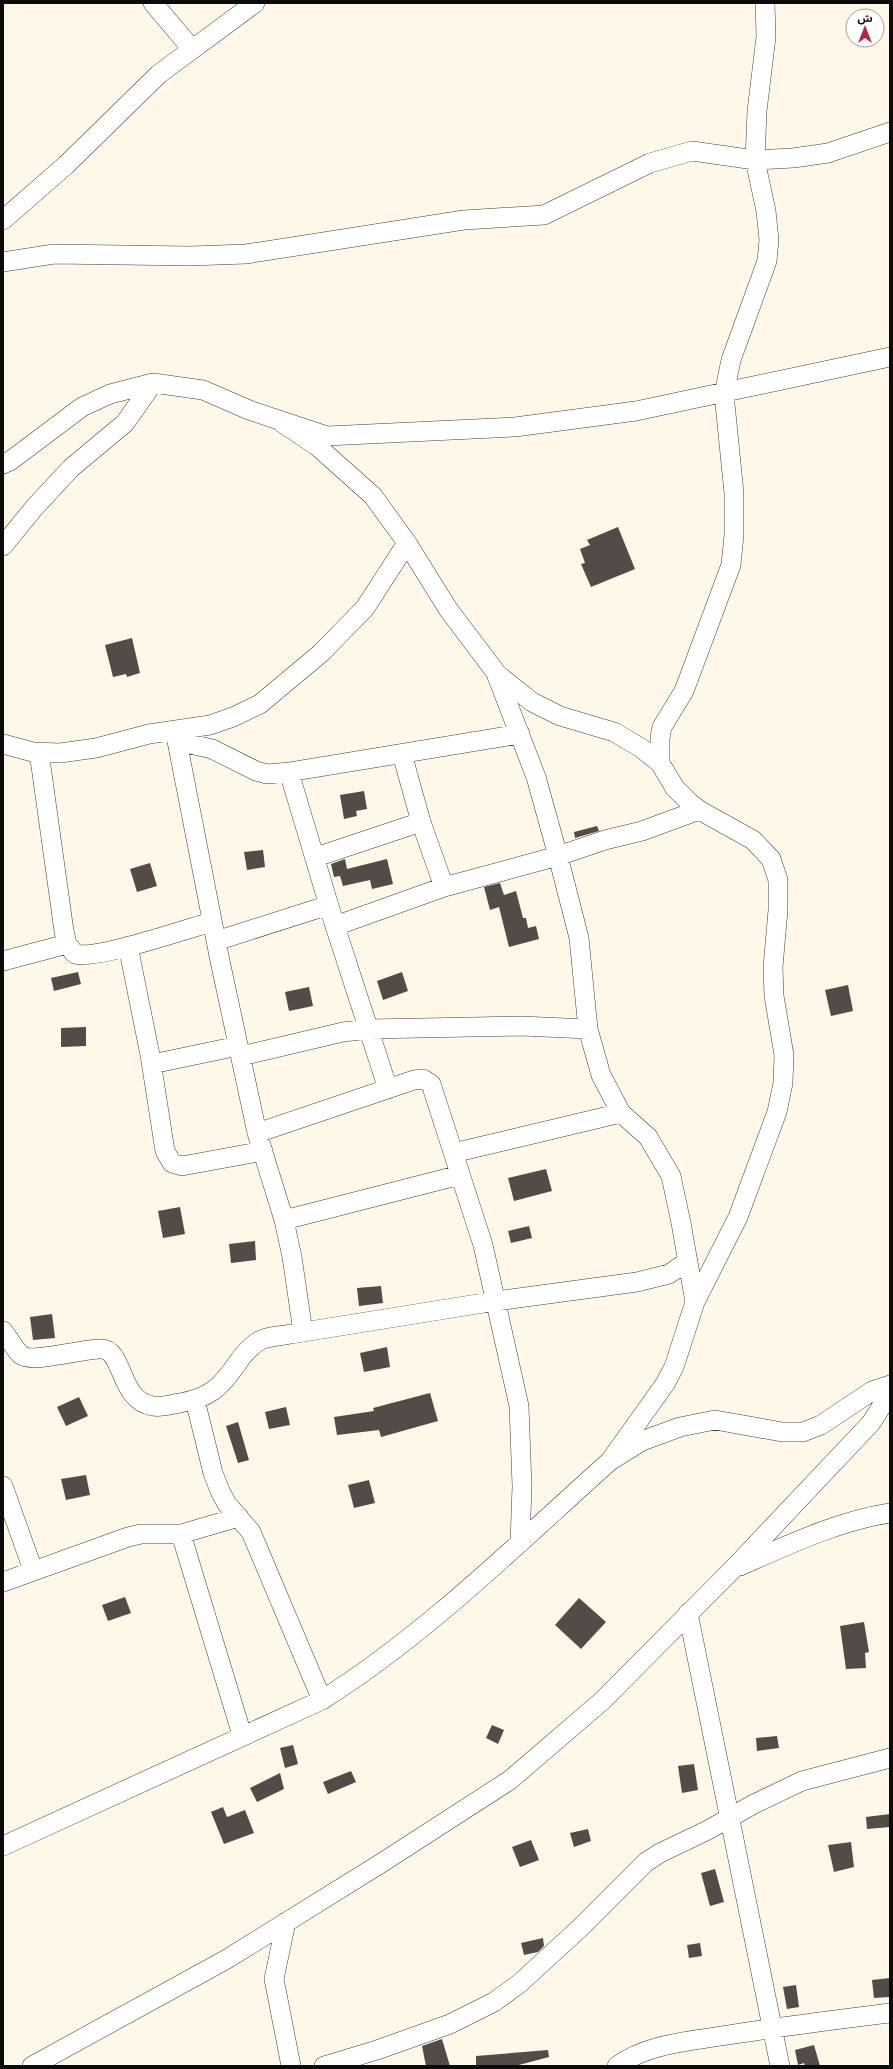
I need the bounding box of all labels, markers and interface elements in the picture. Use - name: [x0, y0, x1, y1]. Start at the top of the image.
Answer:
- north arrow: [845, 8, 885, 48]
- text: ش: [857, 12, 873, 25]

